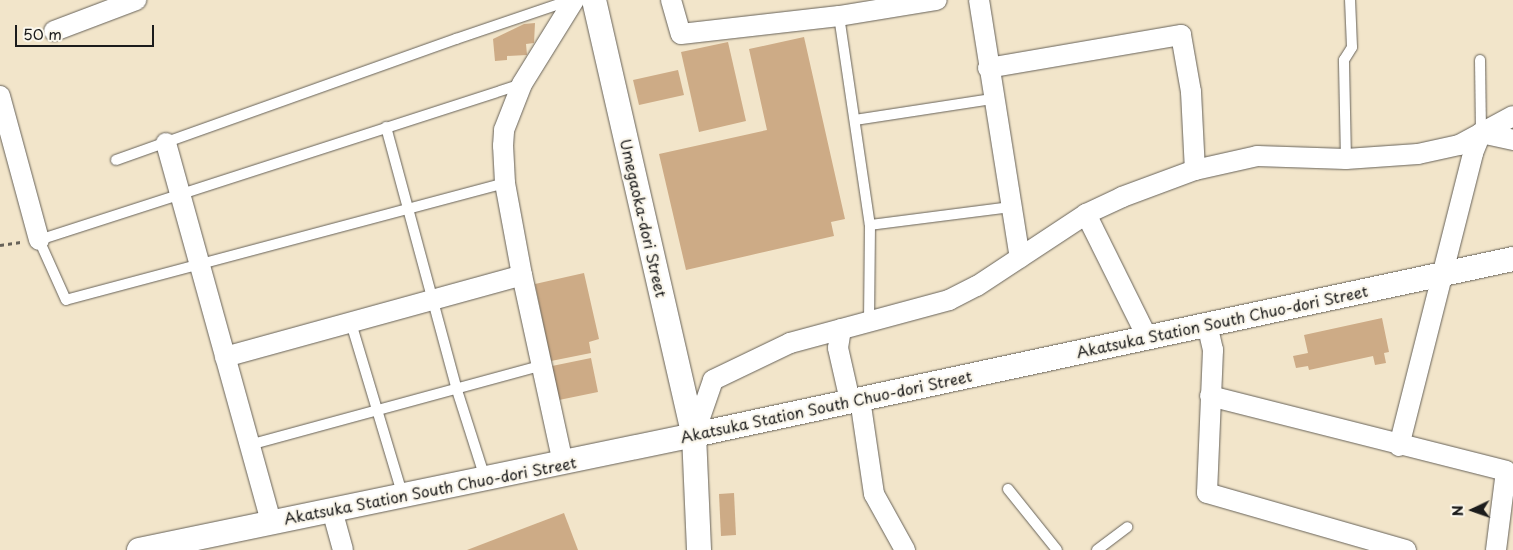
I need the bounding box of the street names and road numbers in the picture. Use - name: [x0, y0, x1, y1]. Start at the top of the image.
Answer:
- street label: Umegaoka-dori Street: [617, 137, 671, 299]
- street label: Akatsuka Station South Chuo-dori Street: [1074, 281, 1370, 361]
- street label: Akatsuka Station South Chuo-dori Street: [678, 366, 974, 446]
- street label: Akatsuka Station South Chuo-dori Street: [281, 453, 579, 527]

